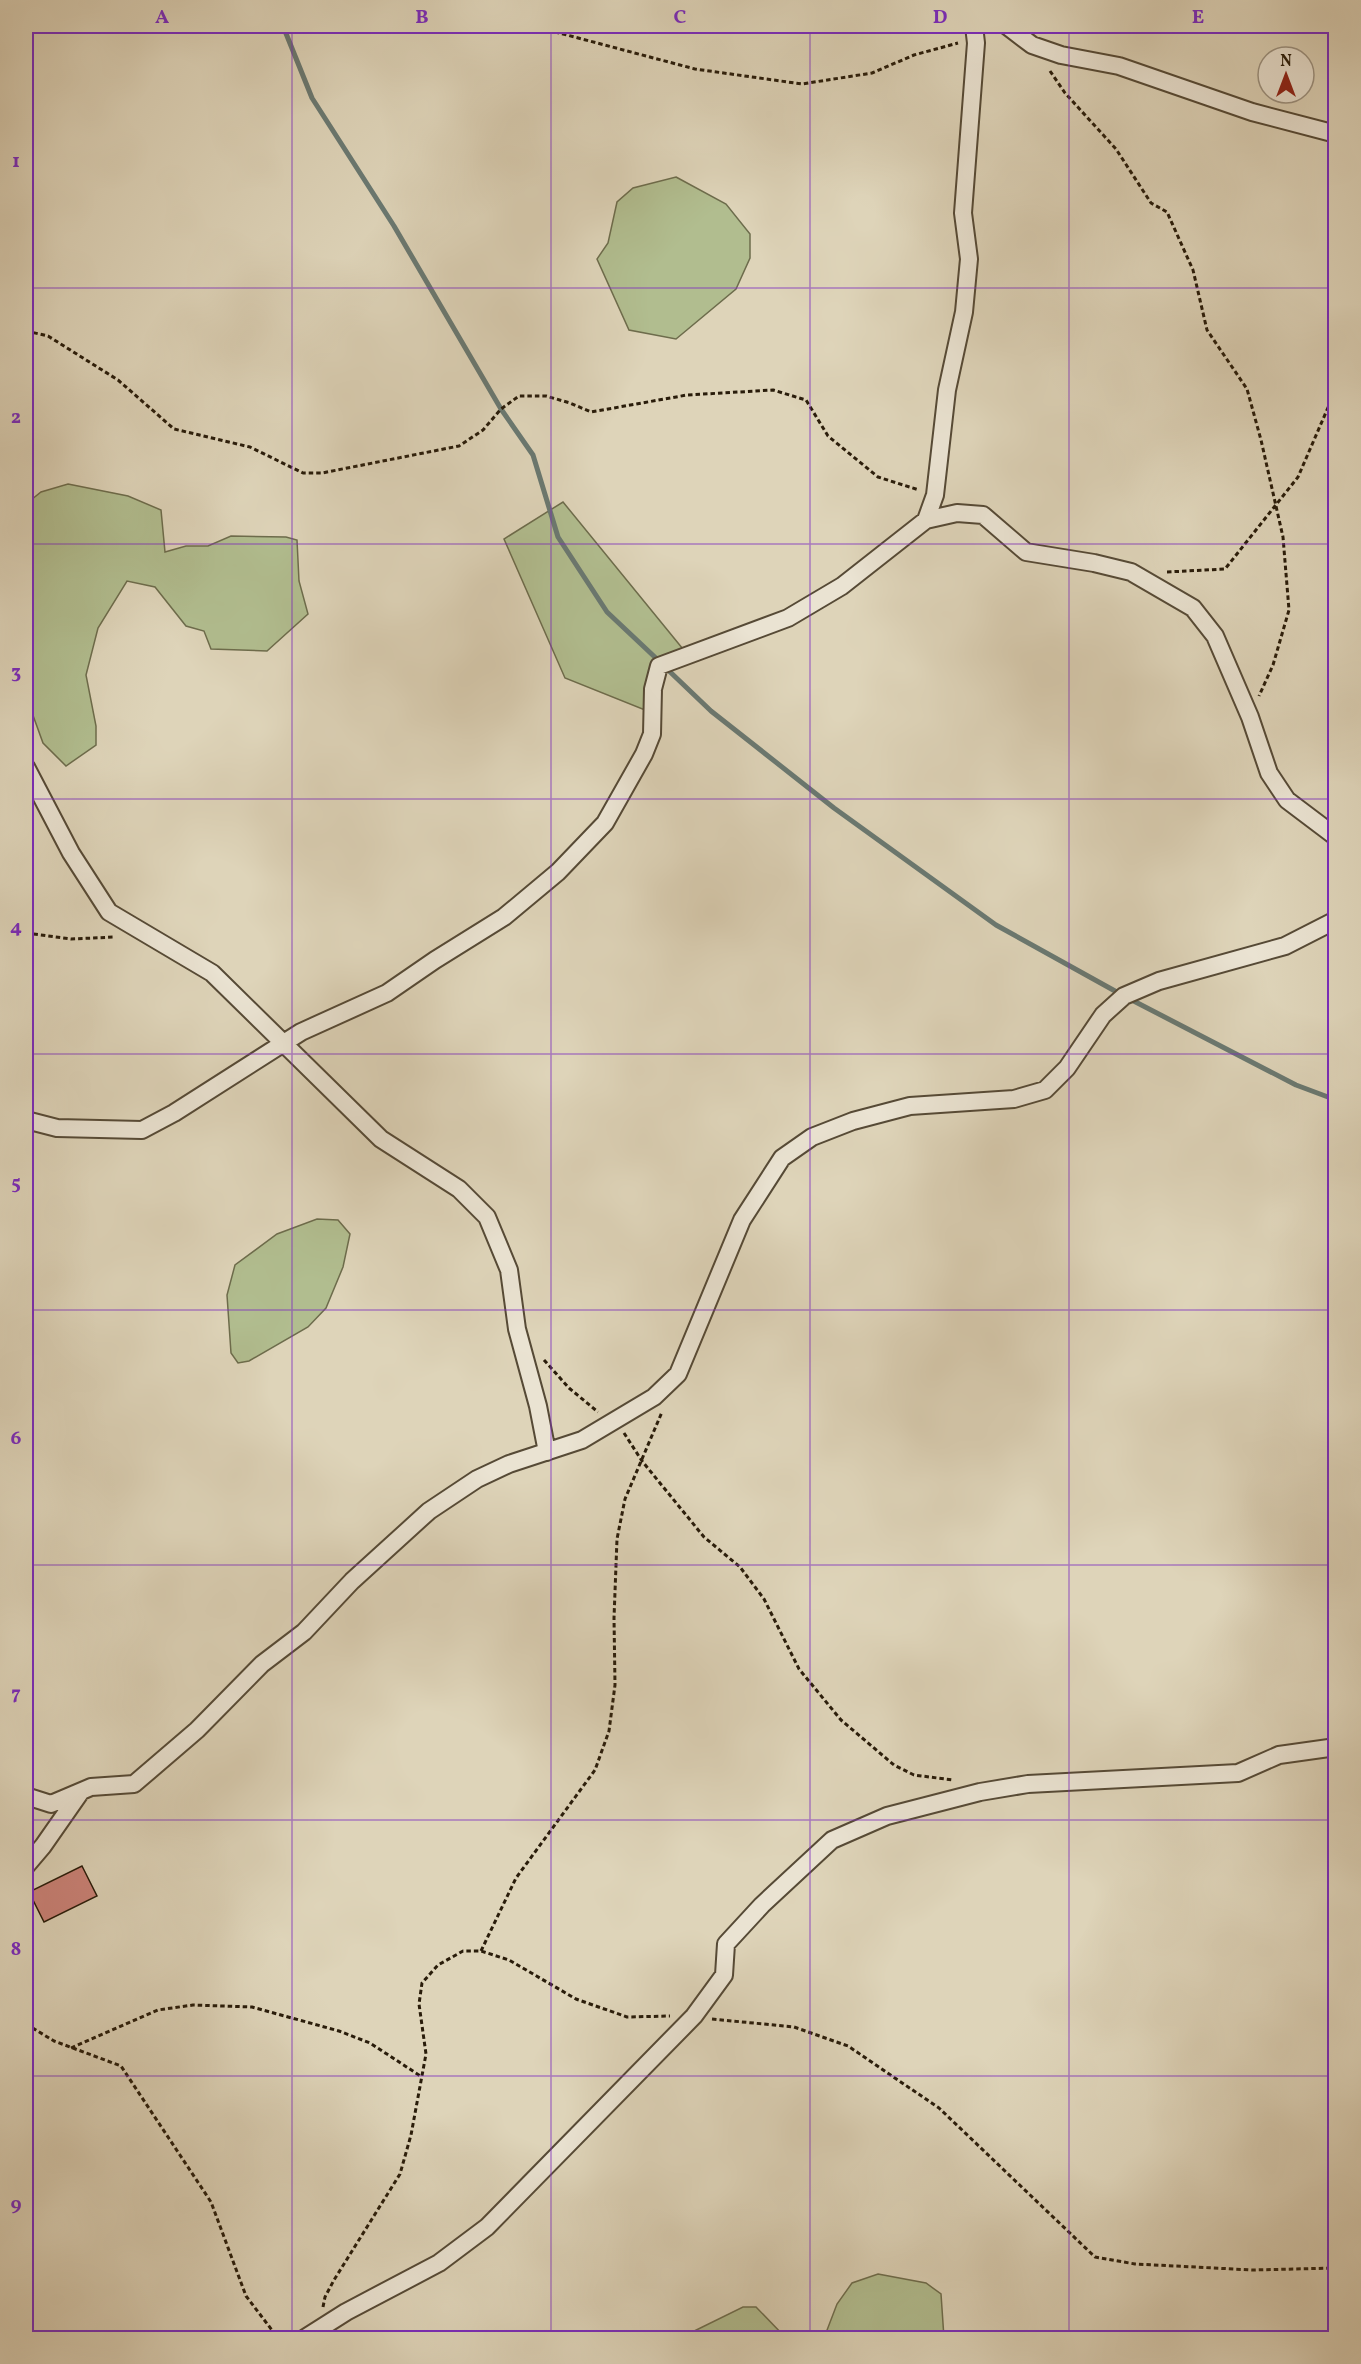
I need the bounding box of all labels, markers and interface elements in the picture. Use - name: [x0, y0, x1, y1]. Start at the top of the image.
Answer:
- text: A: [155, 4, 169, 32]
- text: B: [415, 4, 429, 32]
- text: C: [674, 4, 687, 32]
- text: D: [933, 4, 947, 32]
- text: E: [1192, 4, 1204, 32]
- north arrow: [1256, 45, 1316, 105]
- text: N: [1280, 51, 1292, 73]
- text: 1: [12, 148, 20, 176]
- text: 2: [11, 404, 21, 432]
- text: 3: [11, 659, 21, 687]
- text: 4: [10, 914, 22, 942]
- text: 5: [11, 1170, 21, 1198]
- text: 6: [11, 1425, 22, 1453]
- text: 7: [11, 1680, 21, 1708]
- text: 8: [11, 1936, 21, 1964]
- text: 9: [10, 2191, 22, 2219]

